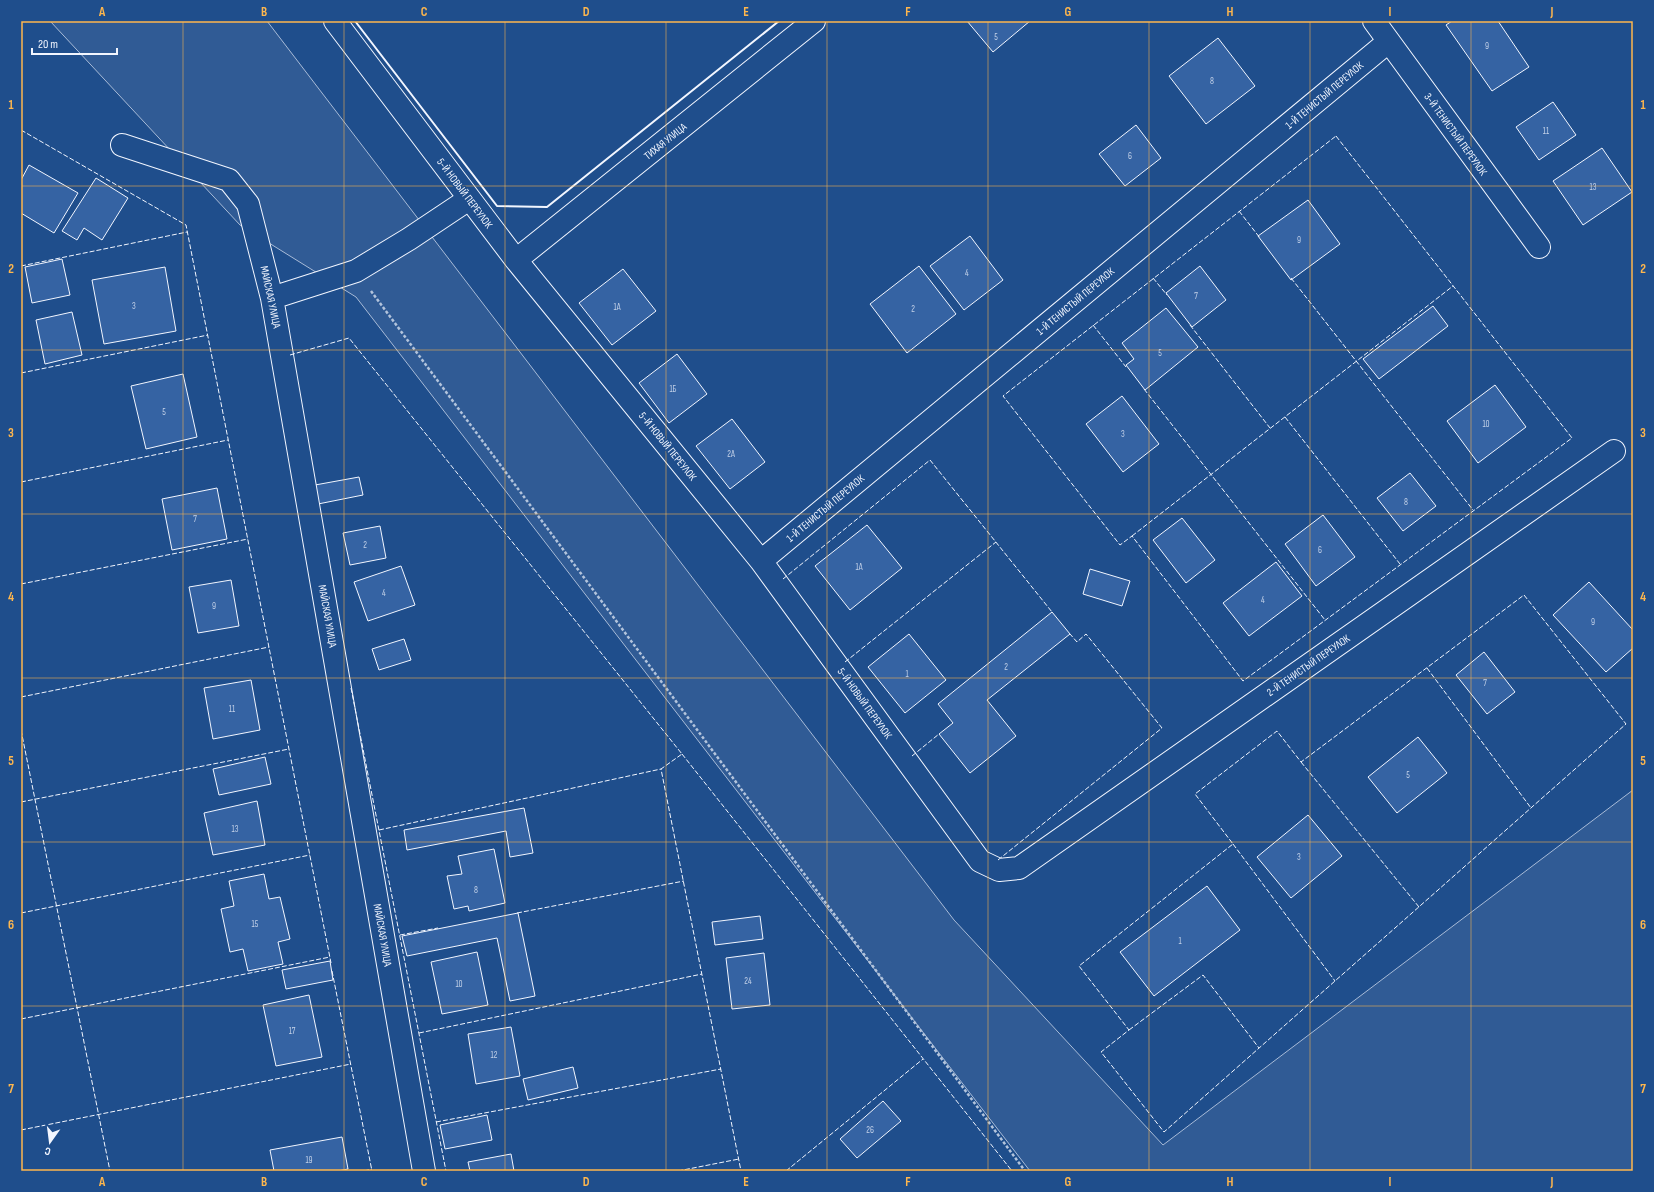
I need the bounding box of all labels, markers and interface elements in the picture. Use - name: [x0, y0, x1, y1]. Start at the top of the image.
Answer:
- text: A: [98, 4, 106, 20]
- text: B: [261, 4, 267, 20]
- text: C: [421, 4, 428, 20]
- text: D: [583, 4, 590, 20]
- text: E: [743, 4, 749, 20]
- text: F: [905, 4, 911, 20]
- text: G: [1065, 4, 1072, 20]
- text: H: [1227, 4, 1234, 20]
- text: I: [1389, 4, 1392, 20]
- text: J: [1550, 4, 1554, 20]
- scale bar: [32, 30, 117, 56]
- house number: 5: [994, 32, 998, 43]
- text: 20 m: [38, 37, 58, 52]
- house number: 9: [1485, 41, 1489, 52]
- street label: 1-Й ТЕНИСТЫЙ ПЕРЕУЛОК: [1282, 58, 1366, 132]
- house number: 8: [1210, 76, 1214, 87]
- street label: 3-Й ТЕНИСТЫЙ ПЕРЕУЛОК: [1421, 90, 1491, 178]
- text: 1: [8, 97, 14, 113]
- text: 1: [1640, 97, 1646, 113]
- street label: ТИХАЯ УЛИЦА: [641, 120, 689, 162]
- house number: 11: [1543, 126, 1550, 137]
- house number: 6: [1128, 151, 1132, 162]
- street label: 5-Й НОВЫЙ ПЕРЕУЛОК: [434, 155, 496, 231]
- house number: 13: [1590, 182, 1597, 193]
- house number: 9: [1297, 235, 1301, 246]
- text: 2: [8, 261, 14, 277]
- text: 2: [1640, 261, 1646, 277]
- street label: 1-Й ТЕНИСТЫЙ ПЕРЕУЛОК: [1033, 264, 1117, 338]
- street label: МАЙСКАЯ УЛИЦА: [258, 265, 285, 330]
- house number: 4: [965, 268, 969, 279]
- house number: 7: [1194, 291, 1198, 302]
- house number: 3: [132, 301, 136, 312]
- house number: 1А: [613, 302, 621, 313]
- house number: 2: [911, 304, 915, 315]
- house number: 5: [1158, 348, 1162, 359]
- house number: 1Б: [669, 384, 677, 395]
- house number: 5: [162, 407, 166, 418]
- street label: 5-Й НОВЫЙ ПЕРЕУЛОК: [636, 409, 700, 483]
- house number: 10: [1482, 419, 1490, 430]
- text: 3: [8, 425, 14, 441]
- text: 3: [1640, 425, 1646, 441]
- house number: 3: [1121, 429, 1125, 440]
- house number: 2А: [727, 449, 735, 460]
- street label: 1-Й ТЕНИСТЫЙ ПЕРЕУЛОК: [783, 471, 867, 545]
- house number: 8: [1404, 497, 1408, 508]
- house number: 7: [193, 514, 197, 525]
- house number: 2: [363, 540, 367, 551]
- house number: 6: [1318, 545, 1322, 556]
- house number: 1А: [855, 562, 863, 573]
- street label: МАЙСКАЯ УЛИЦА: [316, 584, 340, 649]
- house number: 4: [382, 588, 386, 599]
- text: 4: [8, 589, 14, 605]
- text: 4: [1640, 589, 1646, 605]
- house number: 4: [1261, 595, 1265, 606]
- house number: 9: [212, 601, 216, 612]
- house number: 9: [1591, 617, 1595, 628]
- street label: 2-Й ТЕНИСТЫЙ ПЕРЕУЛОК: [1264, 631, 1352, 699]
- house number: 2: [1004, 662, 1008, 673]
- street label: 5-Й НОВЫЙ ПЕРЕУЛОК: [835, 665, 895, 741]
- house number: 1: [905, 669, 909, 680]
- house number: 7: [1483, 678, 1487, 689]
- house number: 11: [229, 704, 236, 715]
- text: 5: [8, 753, 14, 769]
- text: 5: [1640, 753, 1646, 769]
- house number: 5: [1406, 770, 1410, 781]
- house number: 13: [232, 824, 239, 835]
- house number: 3: [1297, 852, 1301, 863]
- house number: 8: [474, 885, 478, 896]
- street label: МАЙСКАЯ УЛИЦА: [371, 903, 395, 968]
- text: 6: [8, 917, 14, 933]
- text: 6: [1640, 917, 1646, 933]
- house number: 15: [252, 919, 259, 930]
- house number: 1: [1178, 936, 1182, 947]
- house number: 24: [744, 976, 752, 987]
- house number: 10: [455, 979, 463, 990]
- house number: 17: [289, 1026, 296, 1037]
- house number: 12: [491, 1050, 498, 1061]
- text: 7: [8, 1081, 14, 1097]
- text: 7: [1640, 1081, 1646, 1097]
- north arrow: [30, 1122, 70, 1162]
- house number: 26: [866, 1125, 874, 1136]
- text: С: [43, 1144, 52, 1158]
- house number: 19: [305, 1155, 313, 1166]
- text: A: [98, 1174, 106, 1190]
- text: B: [261, 1174, 267, 1190]
- text: C: [421, 1174, 428, 1190]
- text: D: [583, 1174, 590, 1190]
- text: E: [743, 1174, 749, 1190]
- text: F: [905, 1174, 911, 1190]
- text: G: [1065, 1174, 1072, 1190]
- text: H: [1227, 1174, 1234, 1190]
- text: I: [1389, 1174, 1392, 1190]
- text: J: [1550, 1174, 1554, 1190]

